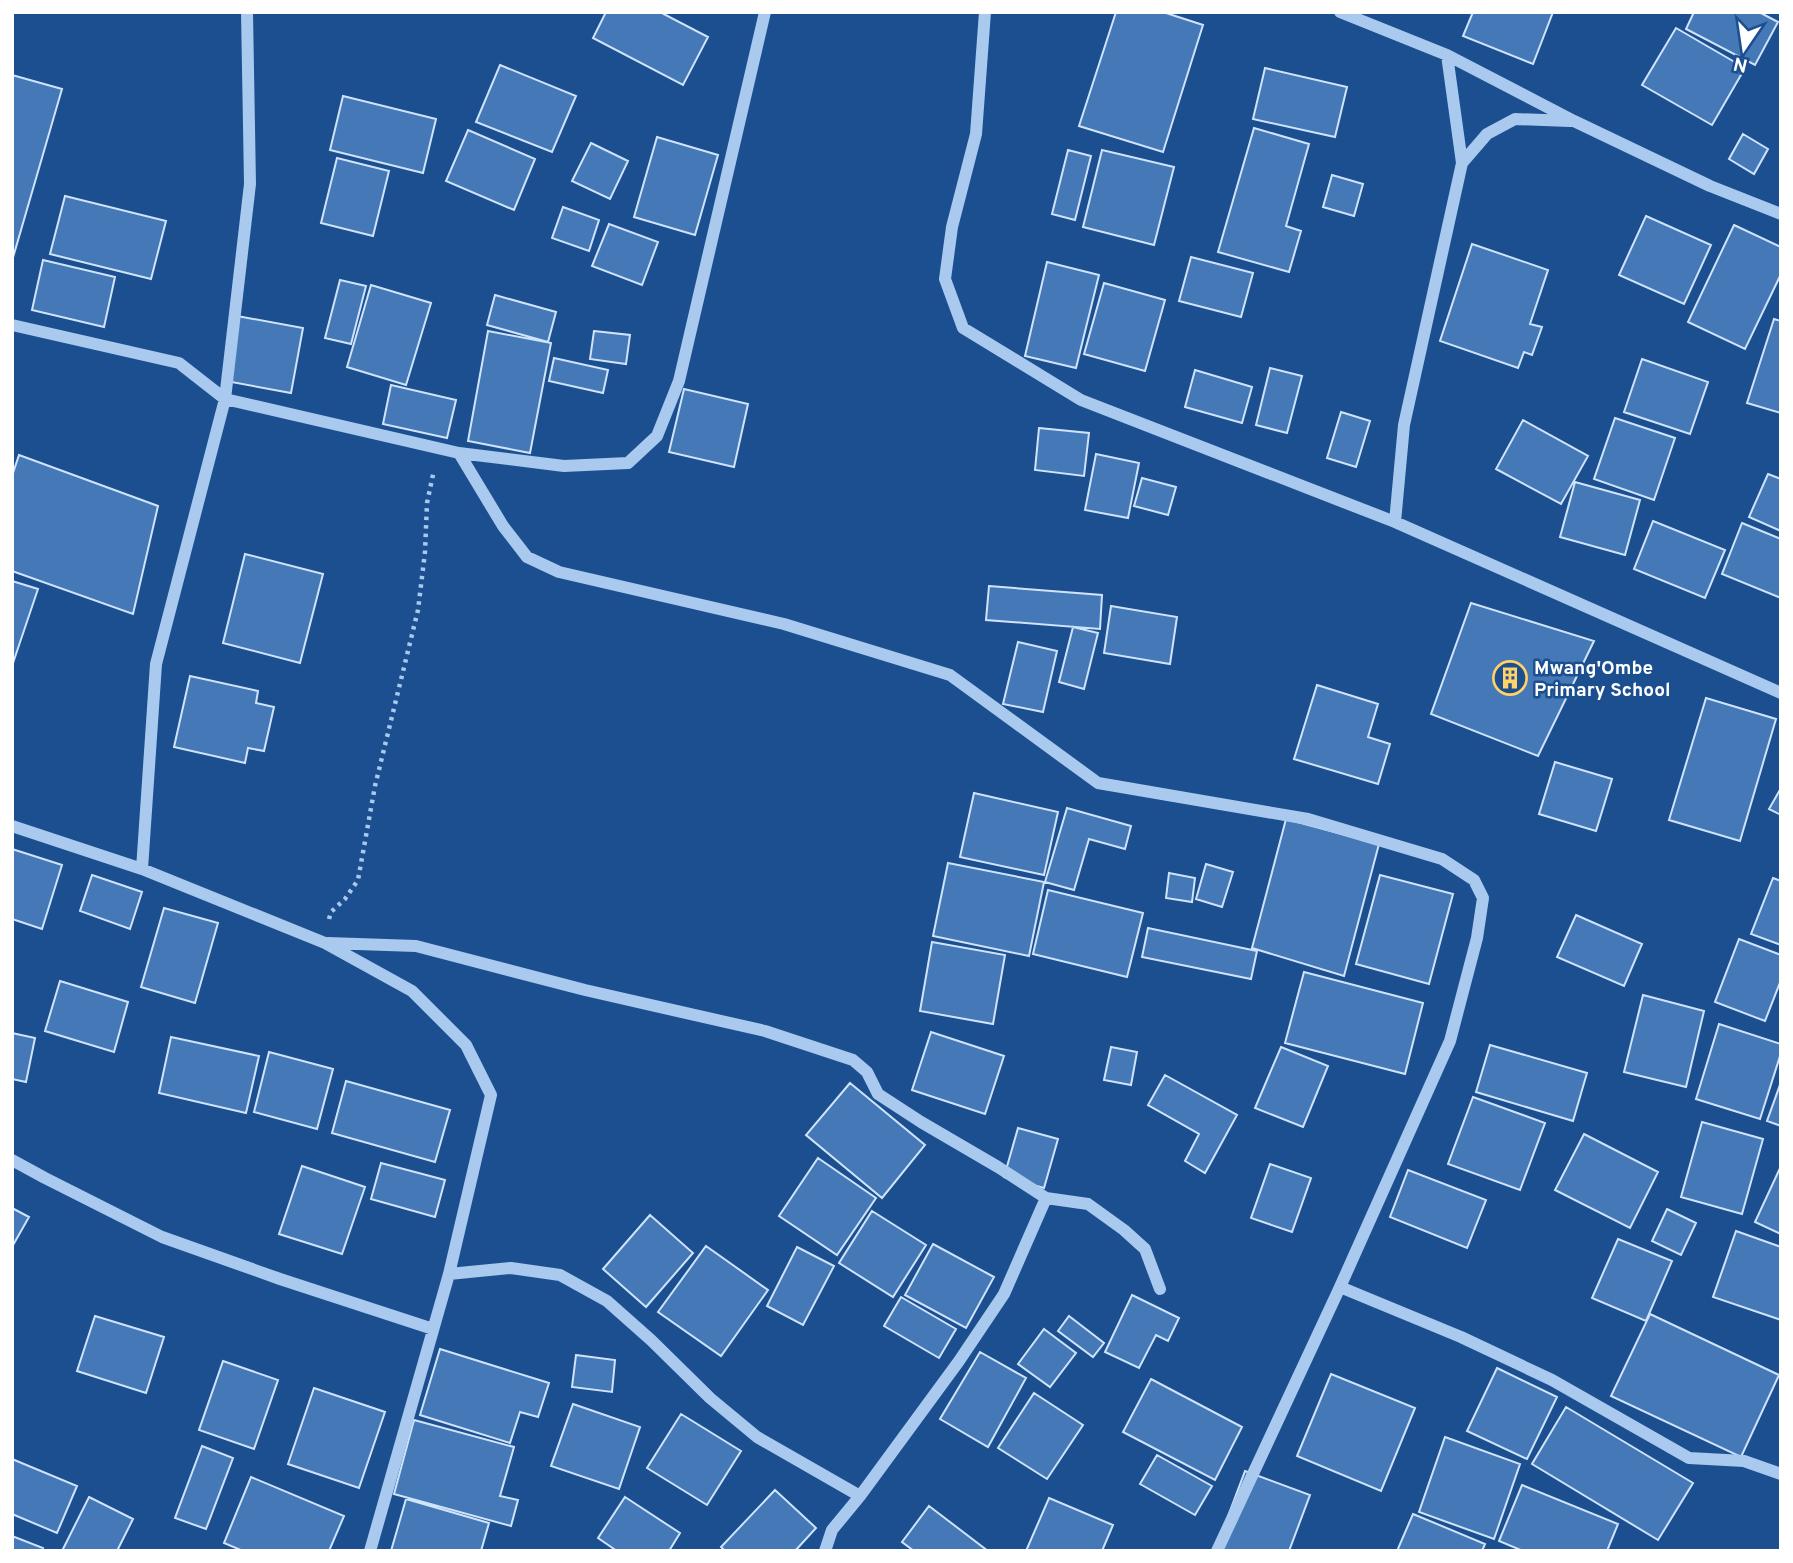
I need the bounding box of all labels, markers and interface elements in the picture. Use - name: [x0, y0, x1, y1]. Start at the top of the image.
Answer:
- north arrow: [1709, 14, 1779, 84]
- text: N: [1731, 50, 1750, 77]
- place label: Mwang'Ombe Primary School: [1534, 657, 1670, 703]
- building icon: Mwang'Ombe Primary School: [1491, 659, 1529, 697]

